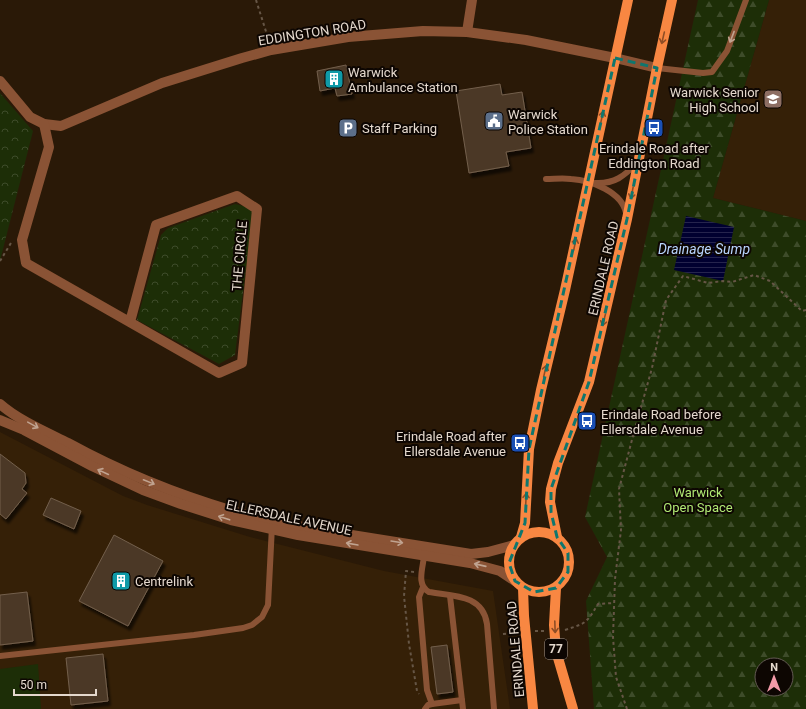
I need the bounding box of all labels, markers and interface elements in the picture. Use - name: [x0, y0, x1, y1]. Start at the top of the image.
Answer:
- street label: EDDINGTON ROAD: [257, 17, 367, 48]
- one-way arrow: [728, 30, 736, 42]
- one-way arrow: [659, 31, 667, 44]
- place label: Warwick Ambulance Station: [348, 65, 458, 95]
- building icon: Warwick Ambulance Station: [323, 68, 345, 90]
- place label: Warwick Senior High School: [670, 85, 760, 115]
- school or university icon: Warwick Senior High School: [762, 88, 784, 110]
- place label: Warwick Police Station: [508, 107, 588, 137]
- public building icon: Warwick Police Station: [483, 110, 505, 132]
- one-way arrow: [599, 111, 607, 124]
- parking icon: Staff Parking: [337, 117, 359, 139]
- bus stop icon: Erindale Road after Eddington Road: [643, 117, 665, 139]
- place label: Staff Parking: [362, 121, 437, 136]
- place label: Erindale Road after Eddington Road: [599, 141, 710, 171]
- one-way arrow: [628, 186, 636, 199]
- street label: ERINDALE ROAD: [585, 219, 622, 317]
- street label: THE CIRCLE: [229, 220, 250, 292]
- one-way arrow: [571, 238, 579, 251]
- water label: Drainage Sump: [658, 241, 750, 257]
- one-way arrow: [600, 313, 607, 326]
- one-way arrow: [542, 364, 550, 377]
- place label: Erindale Road before Ellersdale Avenue: [601, 407, 721, 437]
- bus stop icon: Erindale Road before Ellersdale Avenue: [576, 410, 598, 432]
- one-way arrow: [27, 421, 39, 429]
- place label: Erindale Road after Ellersdale Avenue: [396, 429, 507, 459]
- bus stop icon: Erindale Road after Ellersdale Avenue: [509, 432, 531, 454]
- one-way arrow: [98, 468, 110, 475]
- one-way arrow: [143, 479, 155, 487]
- park label: Warwick Open Space: [663, 485, 733, 515]
- one-way arrow: [522, 493, 530, 506]
- street label: ELLERSDALE AVENUE: [225, 497, 353, 538]
- one-way arrow: [218, 514, 231, 521]
- one-way arrow: [390, 538, 403, 546]
- one-way arrow: [346, 540, 359, 548]
- one-way arrow: [474, 561, 487, 568]
- building icon: Centrelink: [110, 570, 132, 592]
- place label: Centrelink: [135, 574, 193, 589]
- street label: ERINDALE ROAD: [504, 600, 527, 698]
- one-way arrow: [551, 620, 558, 633]
- road number: 77: [545, 639, 567, 659]
- north arrow: [754, 657, 794, 697]
- text: N: [770, 661, 778, 674]
- scale bar: [14, 671, 96, 697]
- text: 50 m: [20, 678, 47, 692]

